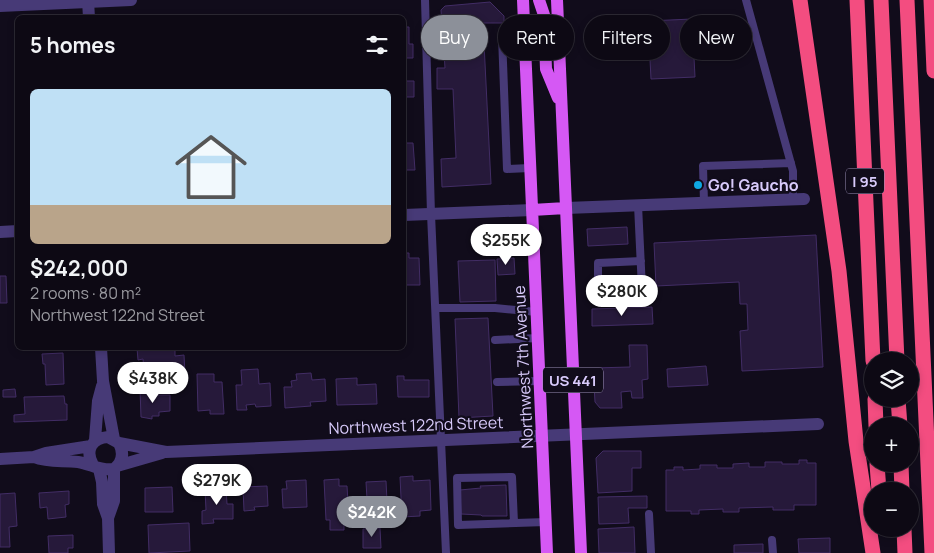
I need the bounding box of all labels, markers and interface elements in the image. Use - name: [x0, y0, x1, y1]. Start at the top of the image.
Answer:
- chip: Buy: [421, 15, 488, 60]
- chip: Rent: [498, 15, 574, 60]
- chip: Filters: [584, 15, 670, 60]
- chip: New: [680, 15, 752, 60]
- text: 5 homes: [30, 31, 115, 59]
- icon: filters: [363, 31, 391, 59]
- icon: home: [166, 122, 256, 212]
- road number: I 95: [846, 168, 884, 194]
- place label: Go! Gaucho: [708, 174, 799, 196]
- marker: Go! Gaucho: [692, 179, 704, 191]
- pin: $255K: [471, 224, 541, 266]
- text: $255K: [482, 229, 530, 251]
- text: $242,000: [30, 254, 128, 282]
- pin: $280K: [587, 274, 657, 317]
- text: $280K: [597, 280, 647, 302]
- text: 2 rooms · 80 m²: [30, 282, 141, 304]
- street label: Northwest 7th Avenue: [508, 285, 538, 449]
- text: Northwest 122nd Street: [30, 304, 205, 326]
- map controls: [864, 352, 919, 537]
- button: layers: [864, 352, 919, 407]
- pin: $438K: [118, 362, 188, 404]
- text: $438K: [128, 367, 178, 389]
- road number: US 441: [543, 368, 603, 392]
- street label: Northwest 122nd Street: [328, 411, 504, 439]
- button: +: [864, 417, 919, 472]
- pin: $279K: [182, 464, 252, 506]
- text: $279K: [193, 469, 241, 491]
- button: −: [864, 482, 919, 537]
- pin: $242K: [337, 496, 407, 538]
- text: $242K: [348, 501, 396, 523]

